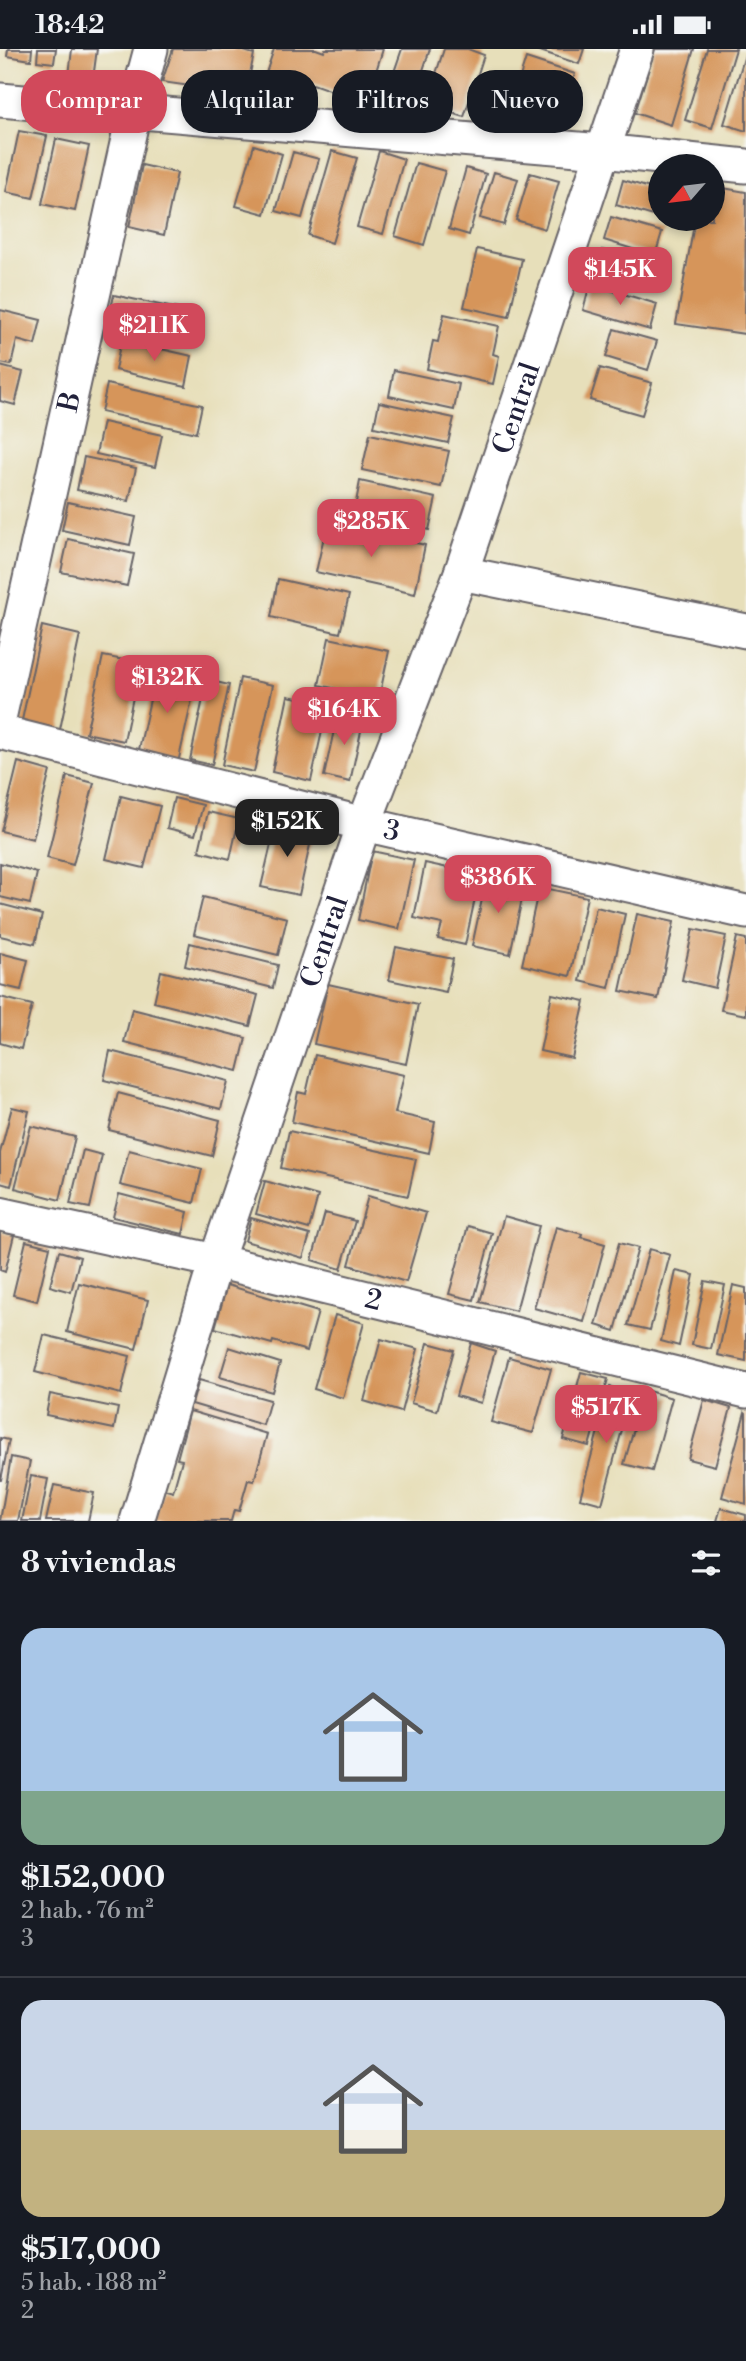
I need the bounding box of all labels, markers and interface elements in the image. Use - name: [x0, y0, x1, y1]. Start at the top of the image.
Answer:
- text: 18:42: [35, 9, 104, 41]
- chip: Comprar: [21, 70, 167, 133]
- chip: Alquilar: [181, 70, 318, 133]
- chip: Filtros: [332, 70, 453, 133]
- chip: Nuevo: [467, 70, 583, 133]
- north arrow: [648, 154, 724, 231]
- map controls: [648, 154, 725, 231]
- pin: $145K: [571, 247, 669, 307]
- text: $145K: [584, 256, 656, 284]
- pin: $211K: [105, 303, 203, 363]
- text: $211K: [119, 312, 189, 340]
- street label: Central: [485, 358, 548, 459]
- street label: B: [50, 388, 89, 416]
- pin: $285K: [322, 499, 420, 559]
- text: $285K: [333, 508, 409, 536]
- pin: $132K: [118, 655, 216, 715]
- text: $132K: [131, 664, 203, 692]
- pin: $164K: [295, 687, 393, 747]
- text: $164K: [308, 696, 380, 724]
- pin: $152K: [238, 799, 336, 859]
- text: $152K: [251, 808, 323, 836]
- street label: 3: [380, 812, 403, 849]
- pin: $386K: [449, 855, 547, 915]
- text: $386K: [460, 864, 536, 892]
- street label: Central: [292, 891, 356, 992]
- street label: 2: [361, 1281, 385, 1318]
- pin: $517K: [557, 1385, 655, 1445]
- text: $517K: [571, 1394, 641, 1422]
- text: 8 viviendas: [21, 1544, 176, 1582]
- icon: filters: [687, 1544, 725, 1582]
- icon: home: [310, 1674, 436, 1800]
- text: $152,000: [21, 1859, 165, 1897]
- text: 2 hab. · 76 m²: [21, 1897, 154, 1925]
- text: 3: [21, 1925, 34, 1953]
- icon: home: [310, 2046, 436, 2172]
- text: $517,000: [21, 2231, 161, 2269]
- text: 5 hab. · 188 m²: [21, 2269, 166, 2297]
- text: 2: [21, 2297, 34, 2325]

